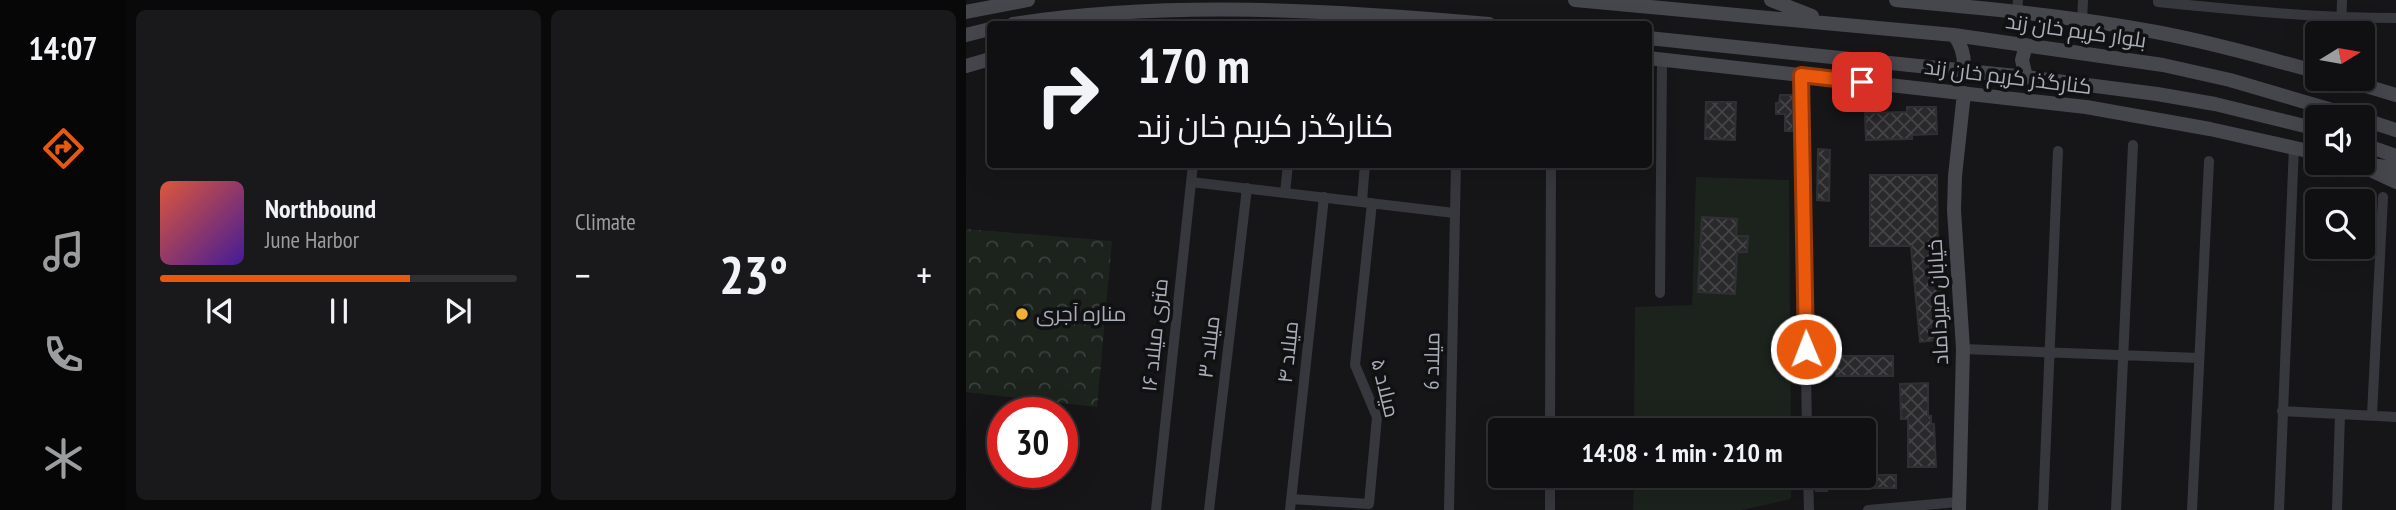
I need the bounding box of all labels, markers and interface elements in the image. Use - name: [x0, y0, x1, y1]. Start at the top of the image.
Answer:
- street label: بلوار کریم خان زند: [2004, 7, 2148, 55]
- north arrow: [2305, 21, 2375, 91]
- map controls: [2305, 21, 2375, 259]
- text: 14:07: [28, 27, 98, 69]
- text: 170 m: [1137, 33, 1250, 97]
- icon: right: [1022, 49, 1113, 140]
- pin: [1832, 52, 1892, 112]
- street label: کنارگذر کریم خان زند: [1923, 53, 2093, 101]
- icon: arrive: [1843, 63, 1881, 101]
- text: کنارگذر کریم خان زند: [1137, 104, 1394, 146]
- button: sound: [2305, 105, 2375, 175]
- icon: directions: [39, 124, 88, 173]
- button: search: [2305, 189, 2375, 259]
- text: Northbound: [265, 192, 376, 225]
- text: Climate: [575, 207, 636, 236]
- text: June Harbor: [265, 225, 359, 254]
- icon: music: [39, 227, 88, 276]
- street label: خیابان میرداماد: [1921, 238, 1954, 366]
- text: 23°: [719, 241, 788, 308]
- text: −: [575, 250, 591, 299]
- text: +: [916, 250, 932, 299]
- street label: ۱۶ متری میلاد: [1135, 277, 1174, 393]
- icon: previous: [201, 292, 239, 330]
- icon: pause: [320, 292, 358, 330]
- icon: next: [439, 292, 477, 330]
- place label: مناره آجری: [1036, 300, 1127, 327]
- marker: مناره آجری: [1014, 306, 1030, 322]
- position arrow: [1769, 312, 1843, 386]
- street label: میلاد ۳: [1191, 314, 1226, 380]
- street label: میلاد ۴: [1271, 320, 1304, 384]
- icon: phone: [39, 330, 88, 379]
- street label: میلاد 6: [1417, 332, 1446, 390]
- street label: میلاد ۵: [1365, 356, 1406, 420]
- speed limit sign: 30: [987, 397, 1078, 488]
- icon: climate: [39, 434, 88, 483]
- text: 14:08 · 1 min · 210 m: [1582, 436, 1782, 469]

